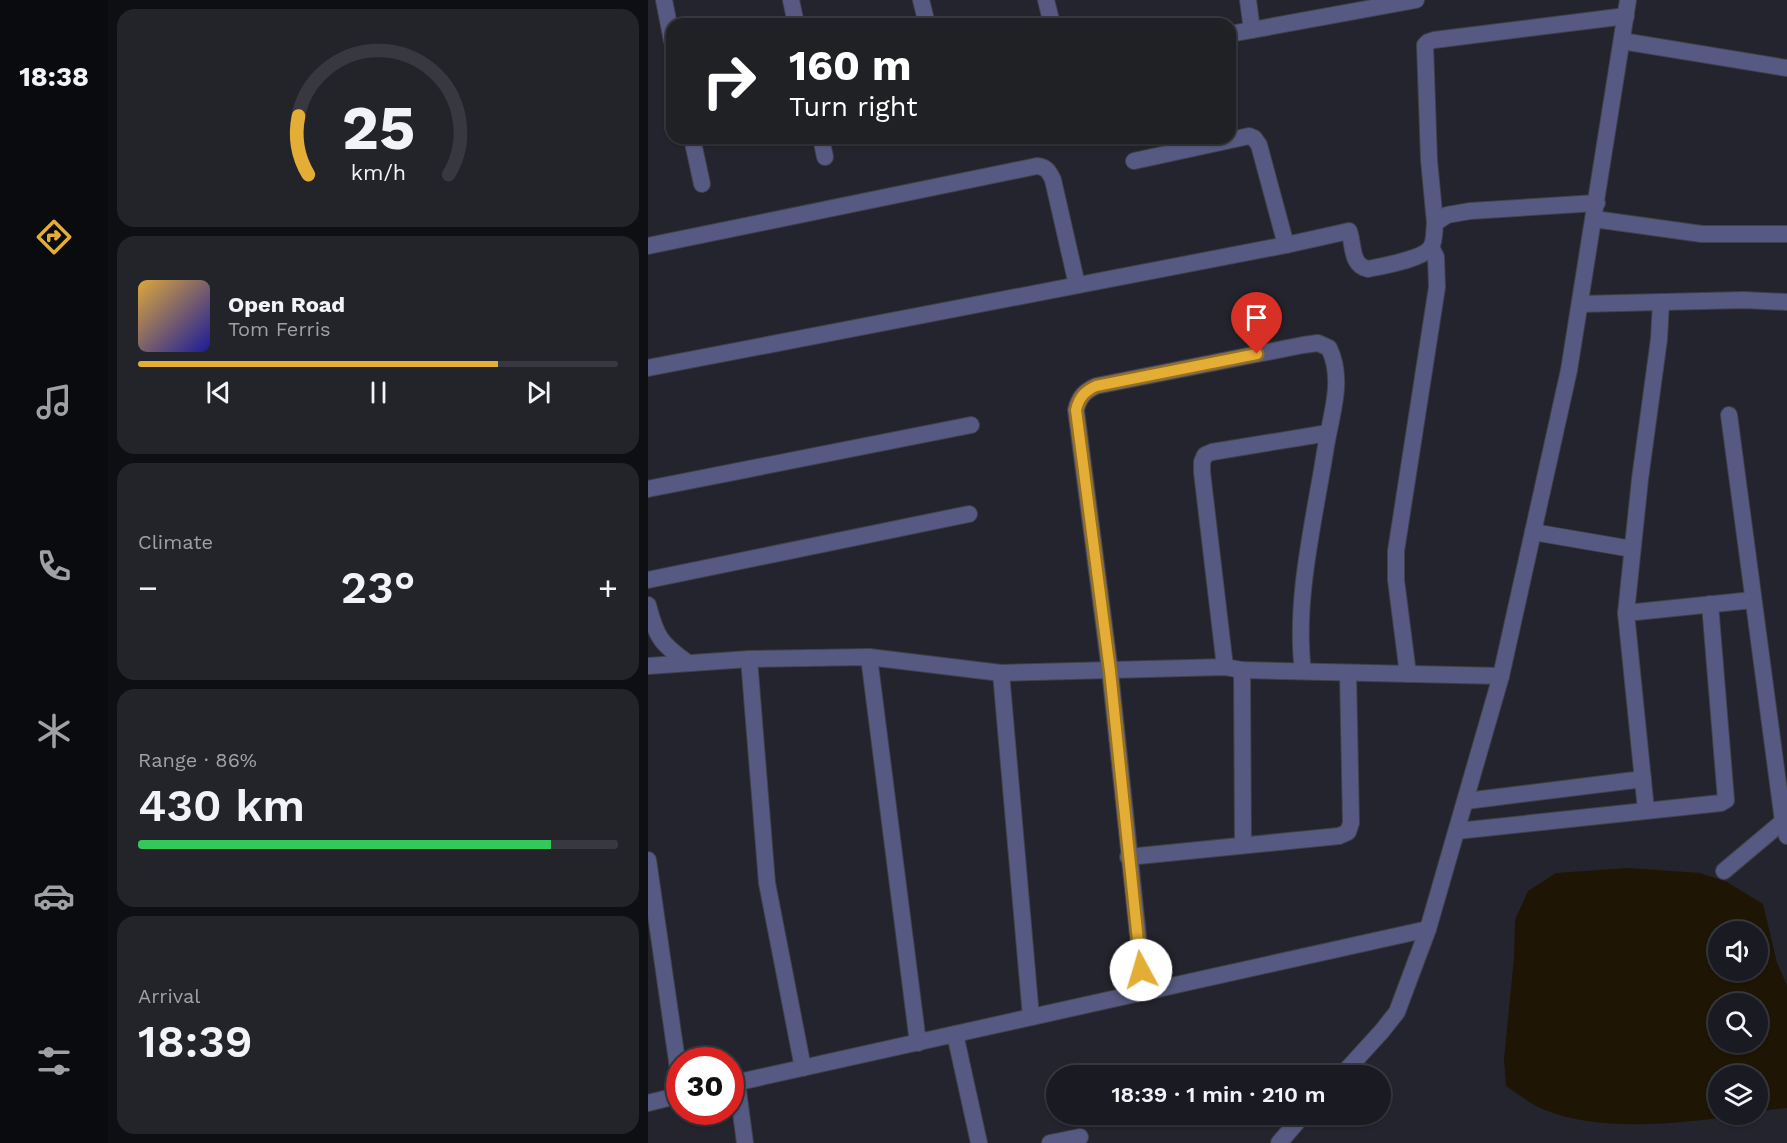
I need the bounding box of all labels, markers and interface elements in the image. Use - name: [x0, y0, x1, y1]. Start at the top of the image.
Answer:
- text: 160 m: [789, 41, 912, 90]
- icon: right: [690, 42, 768, 120]
- text: 18:38: [19, 61, 89, 93]
- text: 25: [341, 91, 415, 164]
- text: Turn right: [789, 91, 918, 123]
- text: km/h: [350, 160, 406, 185]
- icon: directions: [33, 216, 75, 258]
- text: Open Road: [228, 292, 345, 317]
- pin: [1231, 292, 1282, 354]
- icon: arrive: [1240, 301, 1273, 334]
- text: Tom Ferris: [228, 317, 331, 341]
- icon: previous: [202, 376, 235, 409]
- icon: pause: [362, 376, 395, 409]
- icon: next: [522, 376, 555, 409]
- icon: music: [33, 381, 75, 423]
- text: Climate: [138, 530, 213, 554]
- icon: phone: [33, 545, 75, 587]
- text: 23°: [341, 561, 415, 614]
- text: −: [138, 568, 158, 607]
- text: +: [598, 568, 618, 607]
- icon: climate: [33, 710, 75, 752]
- text: Range · 86%: [138, 748, 257, 772]
- text: 430 km: [138, 779, 305, 832]
- icon: car: [33, 875, 75, 917]
- map controls: [1708, 921, 1768, 1125]
- button: sound: [1708, 921, 1768, 981]
- position arrow: [1109, 938, 1173, 1002]
- text: Arrival: [138, 984, 200, 1008]
- button: search: [1708, 993, 1768, 1053]
- text: 18:39: [138, 1015, 253, 1068]
- icon: filters: [33, 1040, 75, 1082]
- speed limit sign: 30: [666, 1047, 744, 1125]
- button: layers: [1708, 1065, 1768, 1125]
- text: 18:39 · 1 min · 210 m: [1111, 1082, 1326, 1107]

